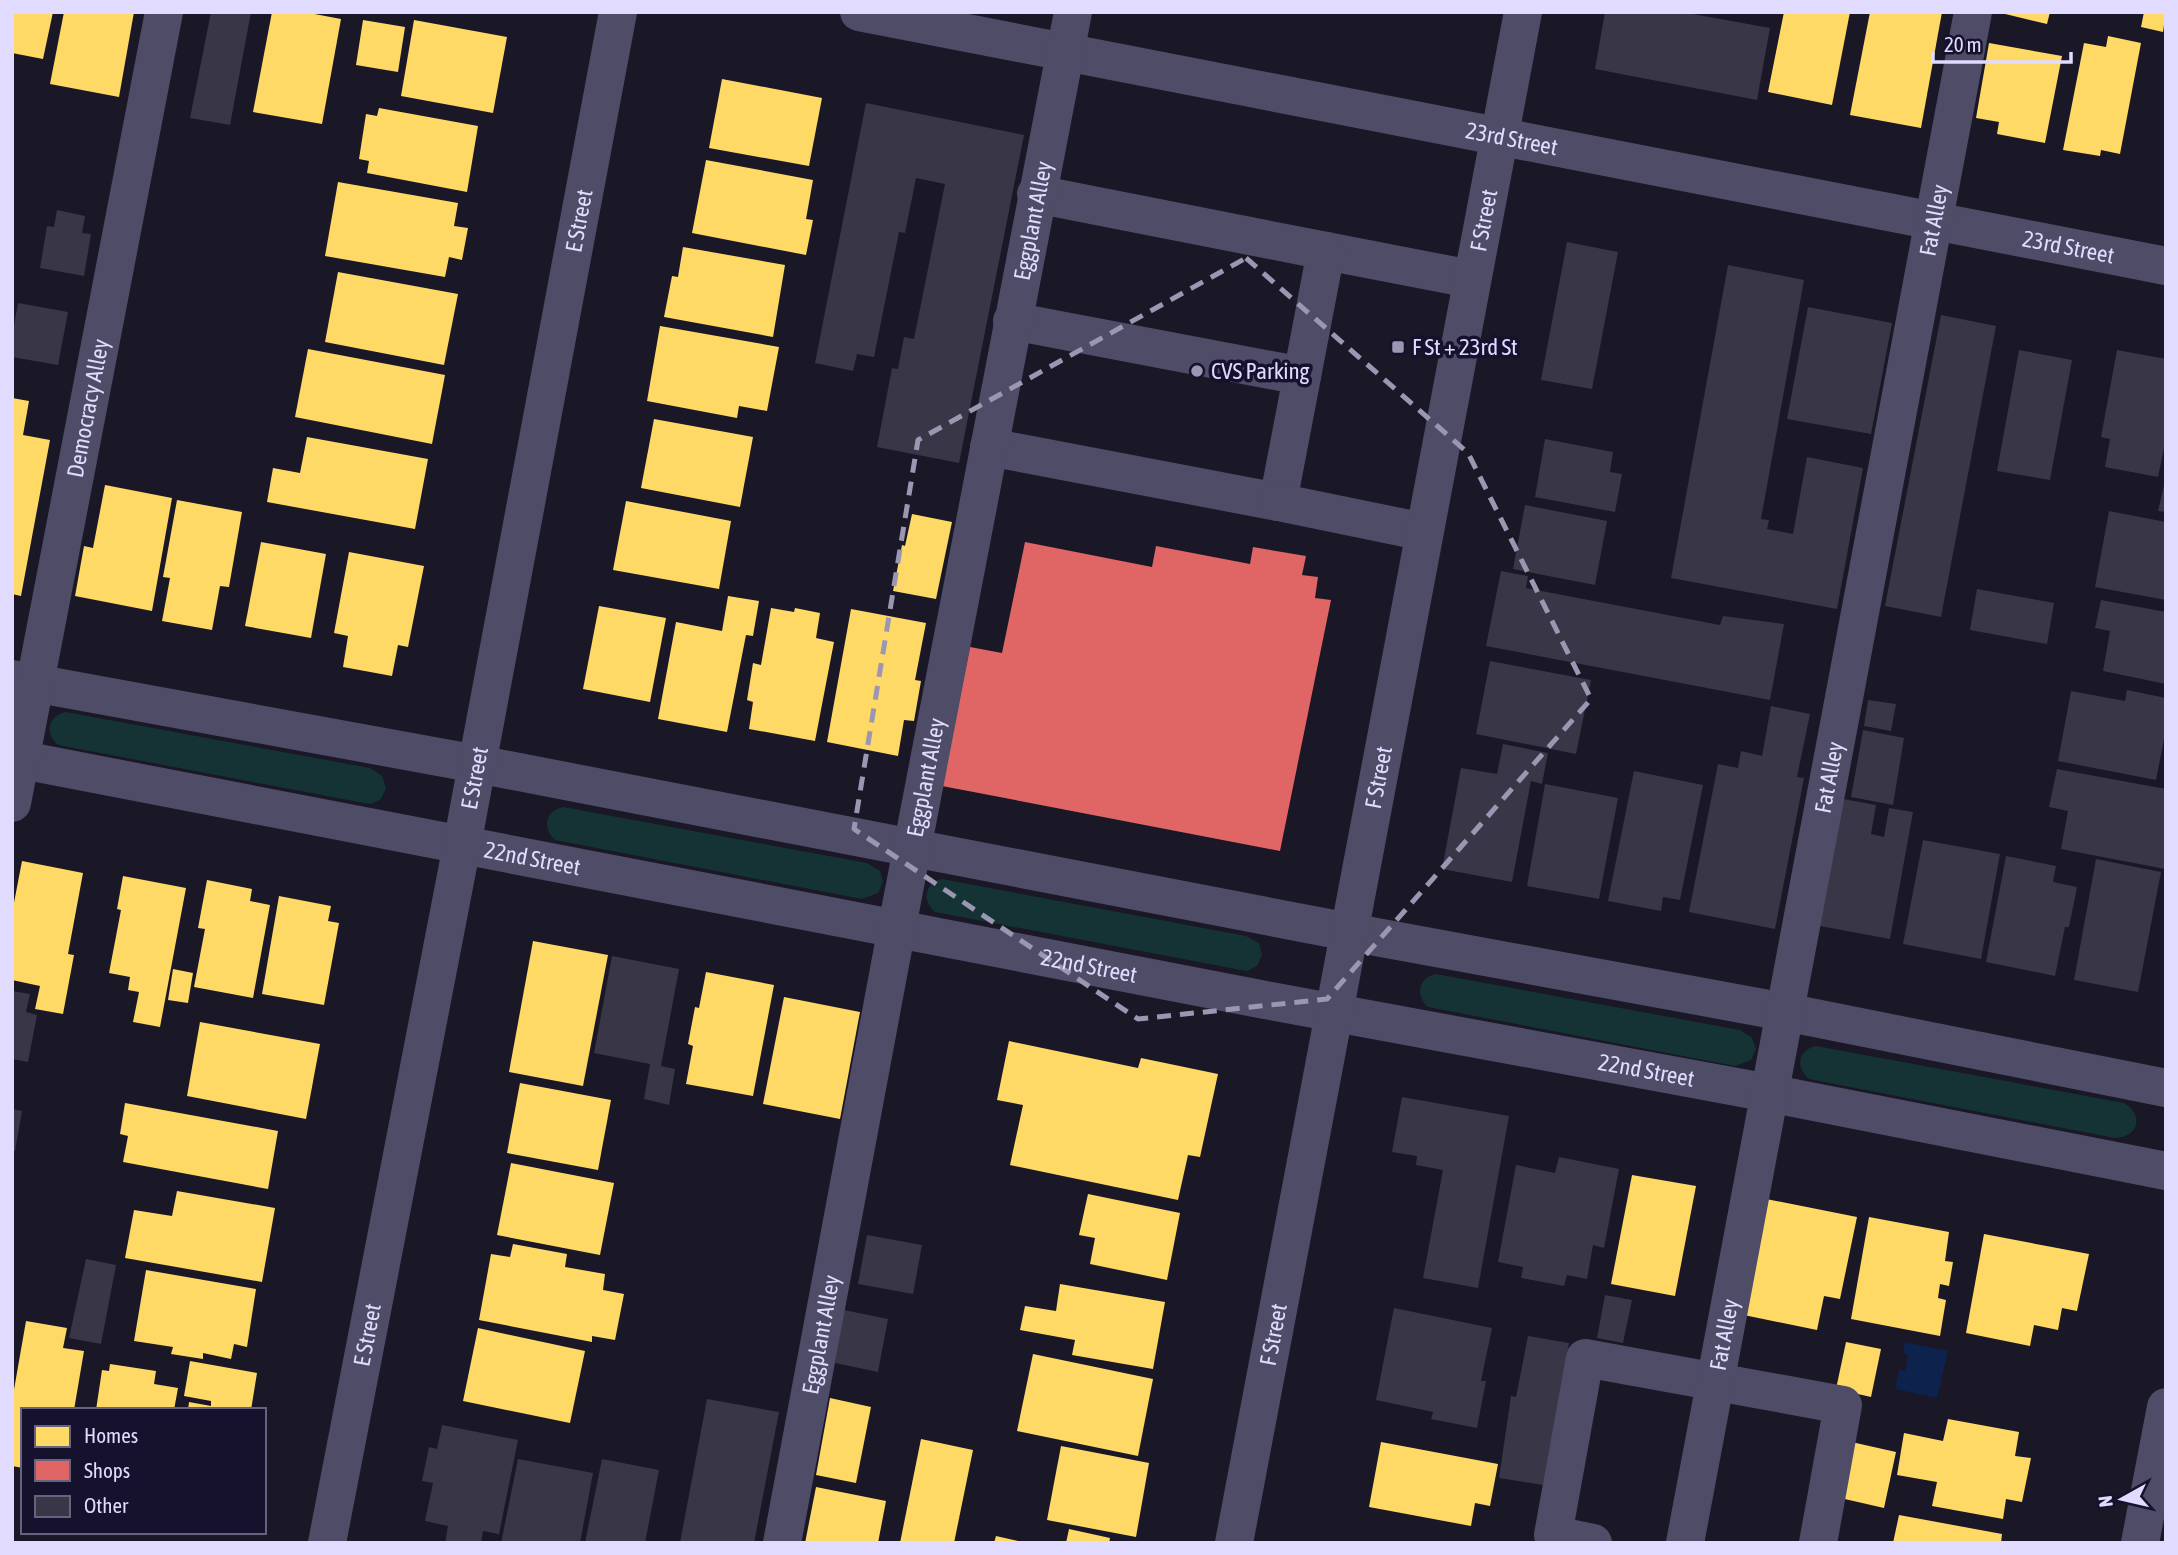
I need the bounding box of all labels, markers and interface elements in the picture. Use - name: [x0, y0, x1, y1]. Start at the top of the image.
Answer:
- scale bar: [1933, 21, 2071, 65]
- text: 20 m: [1944, 32, 1982, 56]
- street label: 23rd Street: [1464, 117, 1560, 160]
- street label: Eggplant Alley: [1009, 159, 1057, 282]
- street label: Fat Alley: [1914, 182, 1953, 258]
- street label: E Street: [560, 187, 598, 254]
- street label: F Street: [1465, 187, 1502, 254]
- street label: 23rd Street: [2020, 225, 2116, 269]
- place label: F St + 23rd St: [1412, 334, 1518, 360]
- street label: Democracy Alley: [62, 337, 114, 480]
- marker: F St + 23rd St: [1390, 339, 1406, 355]
- place label: CVS Parking: [1211, 358, 1310, 384]
- marker: CVS Parking: [1189, 363, 1205, 379]
- street label: Eggplant Alley: [902, 716, 950, 839]
- street label: Fat Alley: [1810, 740, 1848, 815]
- street label: F Street: [1360, 744, 1397, 811]
- street label: E Street: [456, 745, 493, 812]
- street label: 22nd Street: [482, 836, 583, 880]
- street label: 22nd Street: [1039, 944, 1139, 988]
- street label: 22nd Street: [1596, 1049, 1697, 1092]
- street label: Eggplant Alley: [797, 1273, 845, 1396]
- street label: Fat Alley: [1705, 1297, 1744, 1373]
- street label: E Street: [348, 1301, 386, 1368]
- street label: F Street: [1255, 1301, 1292, 1368]
- legend: [21, 1408, 266, 1534]
- text: Homes: [84, 1423, 138, 1447]
- text: Shops: [84, 1458, 130, 1482]
- north arrow: [2087, 1464, 2157, 1534]
- text: Other: [84, 1493, 129, 1517]
- text: N: [2093, 1494, 2117, 1508]

